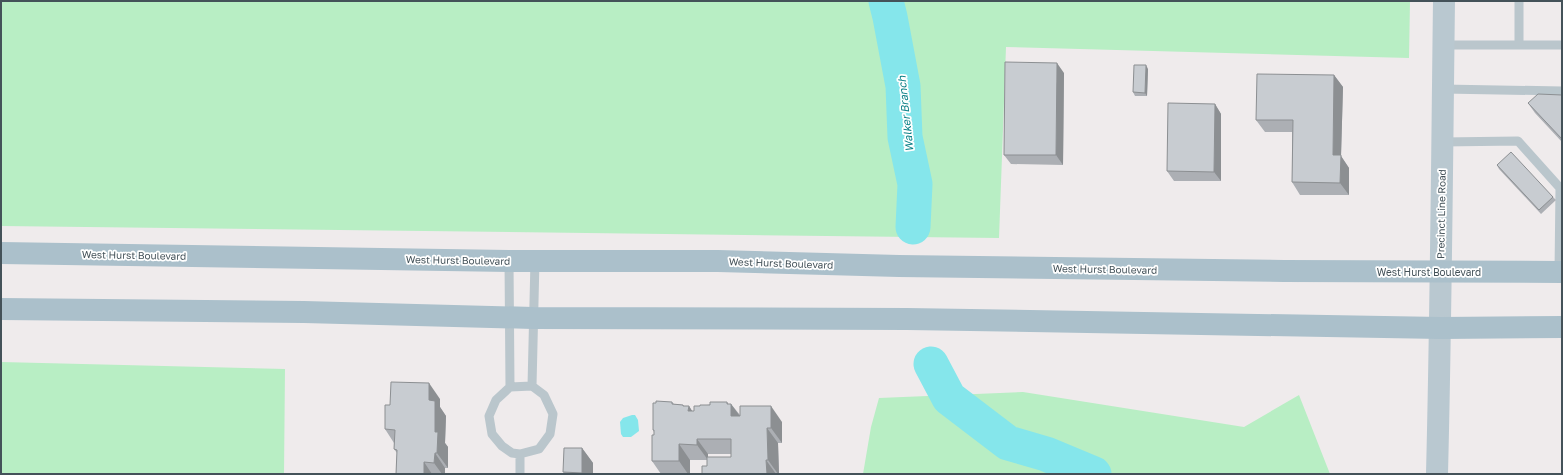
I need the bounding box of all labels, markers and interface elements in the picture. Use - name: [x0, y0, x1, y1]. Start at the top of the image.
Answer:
- water label: Walker Branch: [894, 74, 915, 153]
- street label: Precinct Line Road: [1434, 169, 1448, 259]
- street label: West Hurst Boulevard: [82, 248, 186, 262]
- street label: West Hurst Boulevard: [406, 253, 510, 267]
- street label: West Hurst Boulevard: [729, 255, 833, 271]
- street label: West Hurst Boulevard: [1053, 262, 1157, 276]
- street label: West Hurst Boulevard: [1377, 266, 1481, 278]

